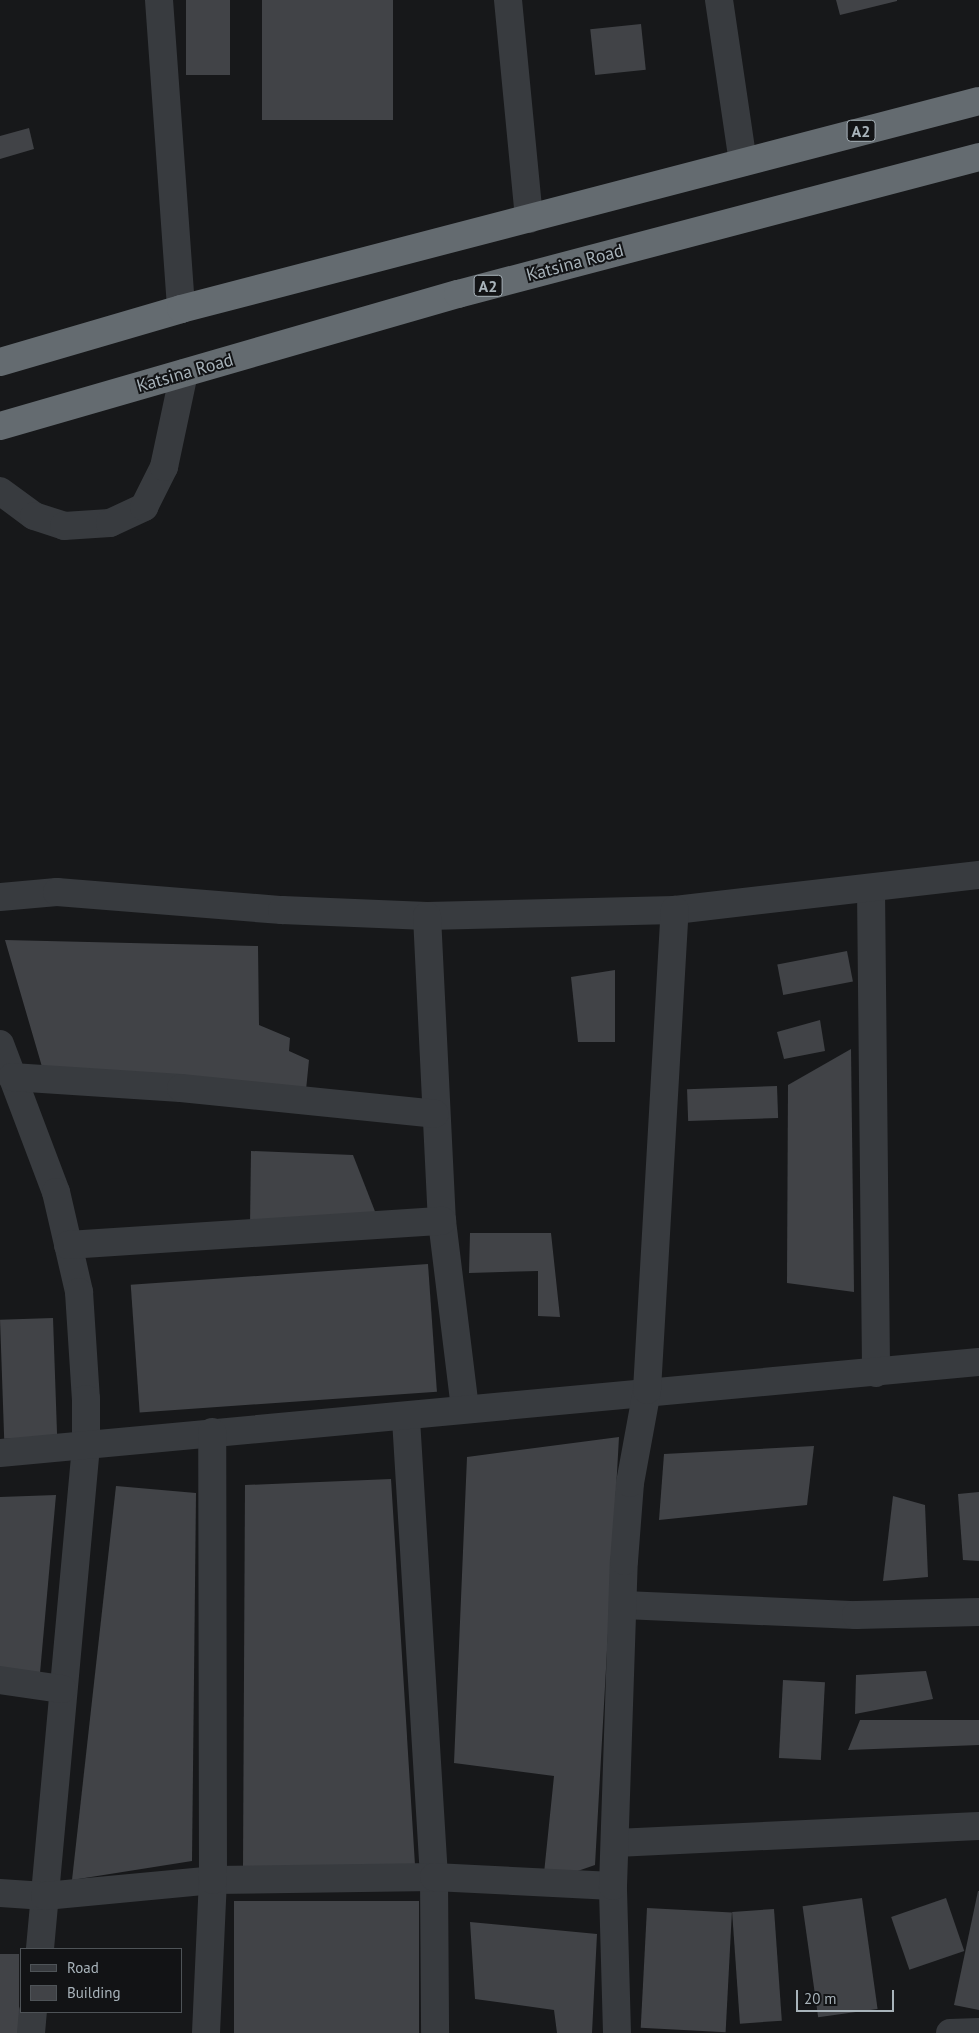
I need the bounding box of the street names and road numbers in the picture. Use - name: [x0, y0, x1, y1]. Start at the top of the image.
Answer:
- road number: A2: [846, 118, 876, 144]
- street label: Katsina Road: [524, 240, 626, 286]
- road number: A2: [473, 272, 503, 300]
- street label: Katsina Road: [134, 349, 236, 397]

